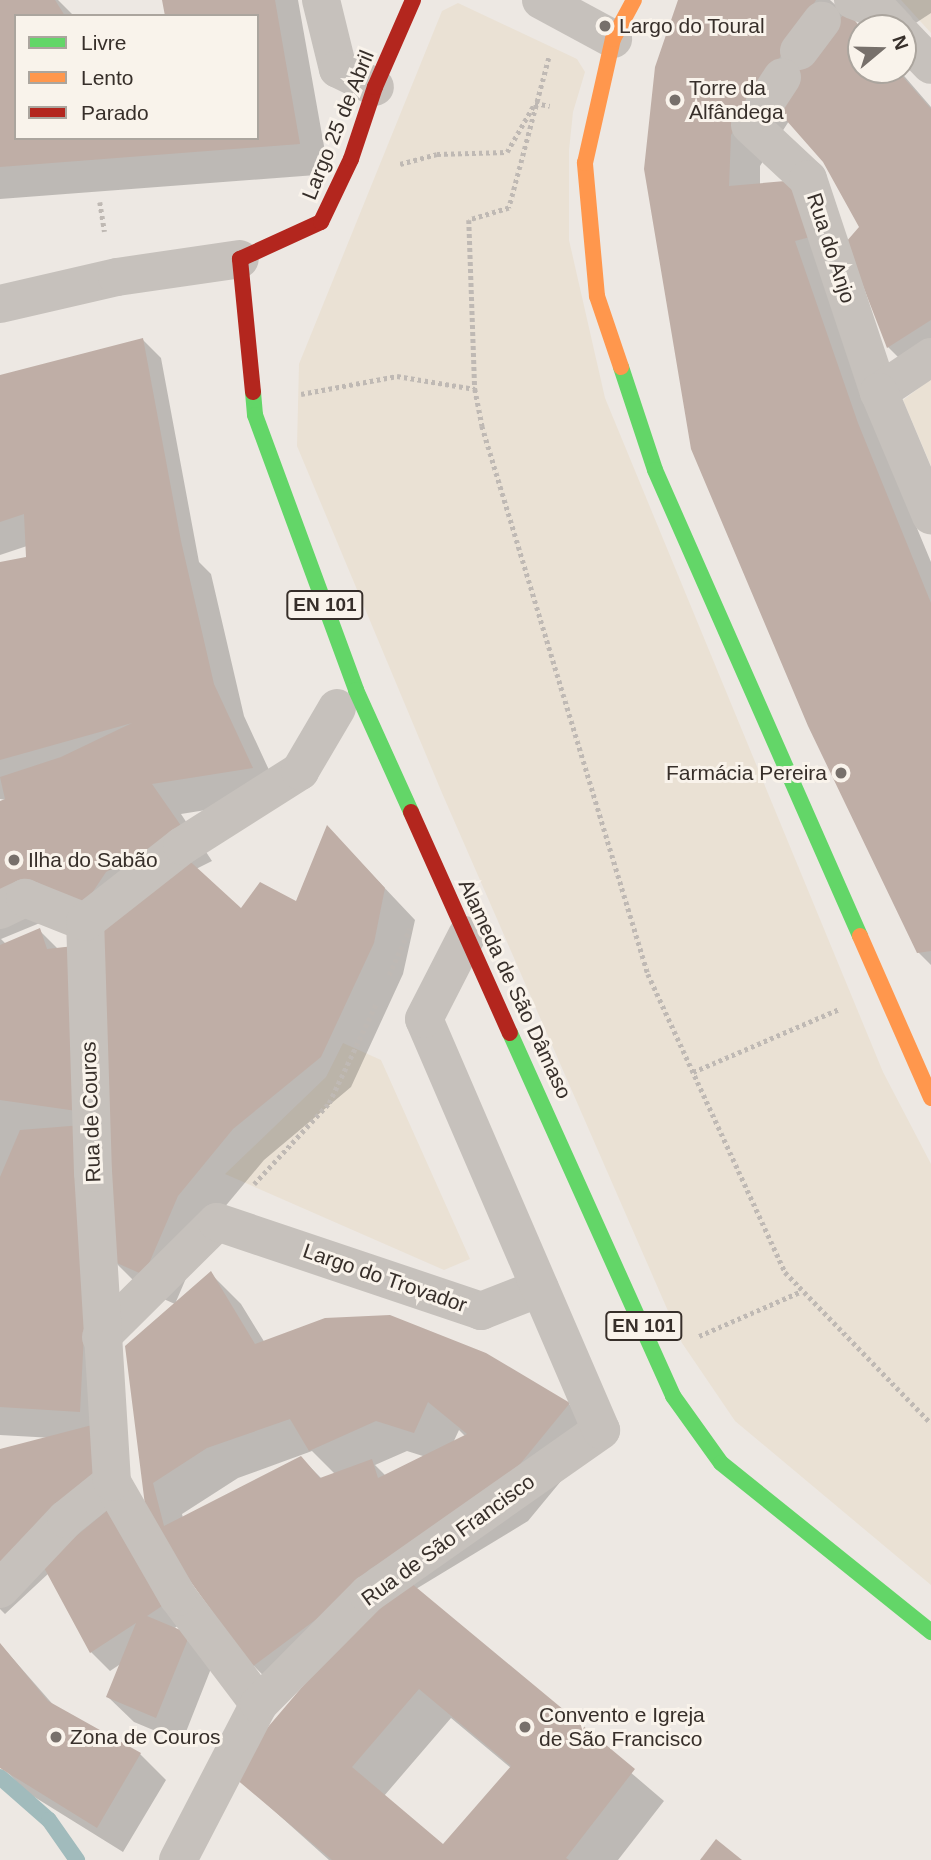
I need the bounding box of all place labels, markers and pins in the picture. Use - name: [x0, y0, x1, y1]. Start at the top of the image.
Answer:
- place label: Largo do Toural: [619, 13, 765, 39]
- marker: Largo do Toural: [597, 18, 613, 34]
- place label: Torre da Alfândega: [689, 75, 784, 125]
- marker: Torre da Alfândega: [667, 92, 683, 108]
- place label: Farmácia Pereira: [666, 760, 827, 786]
- marker: Farmácia Pereira: [833, 765, 849, 781]
- place label: Ilha do Sabão: [28, 847, 158, 873]
- marker: Ilha do Sabão: [6, 852, 22, 868]
- place label: Convento e Igreja de São Francisco: [539, 1702, 705, 1752]
- marker: Convento e Igreja de São Francisco: [517, 1719, 533, 1735]
- place label: Zona de Couros: [70, 1724, 221, 1750]
- marker: Zona de Couros: [48, 1729, 64, 1745]

